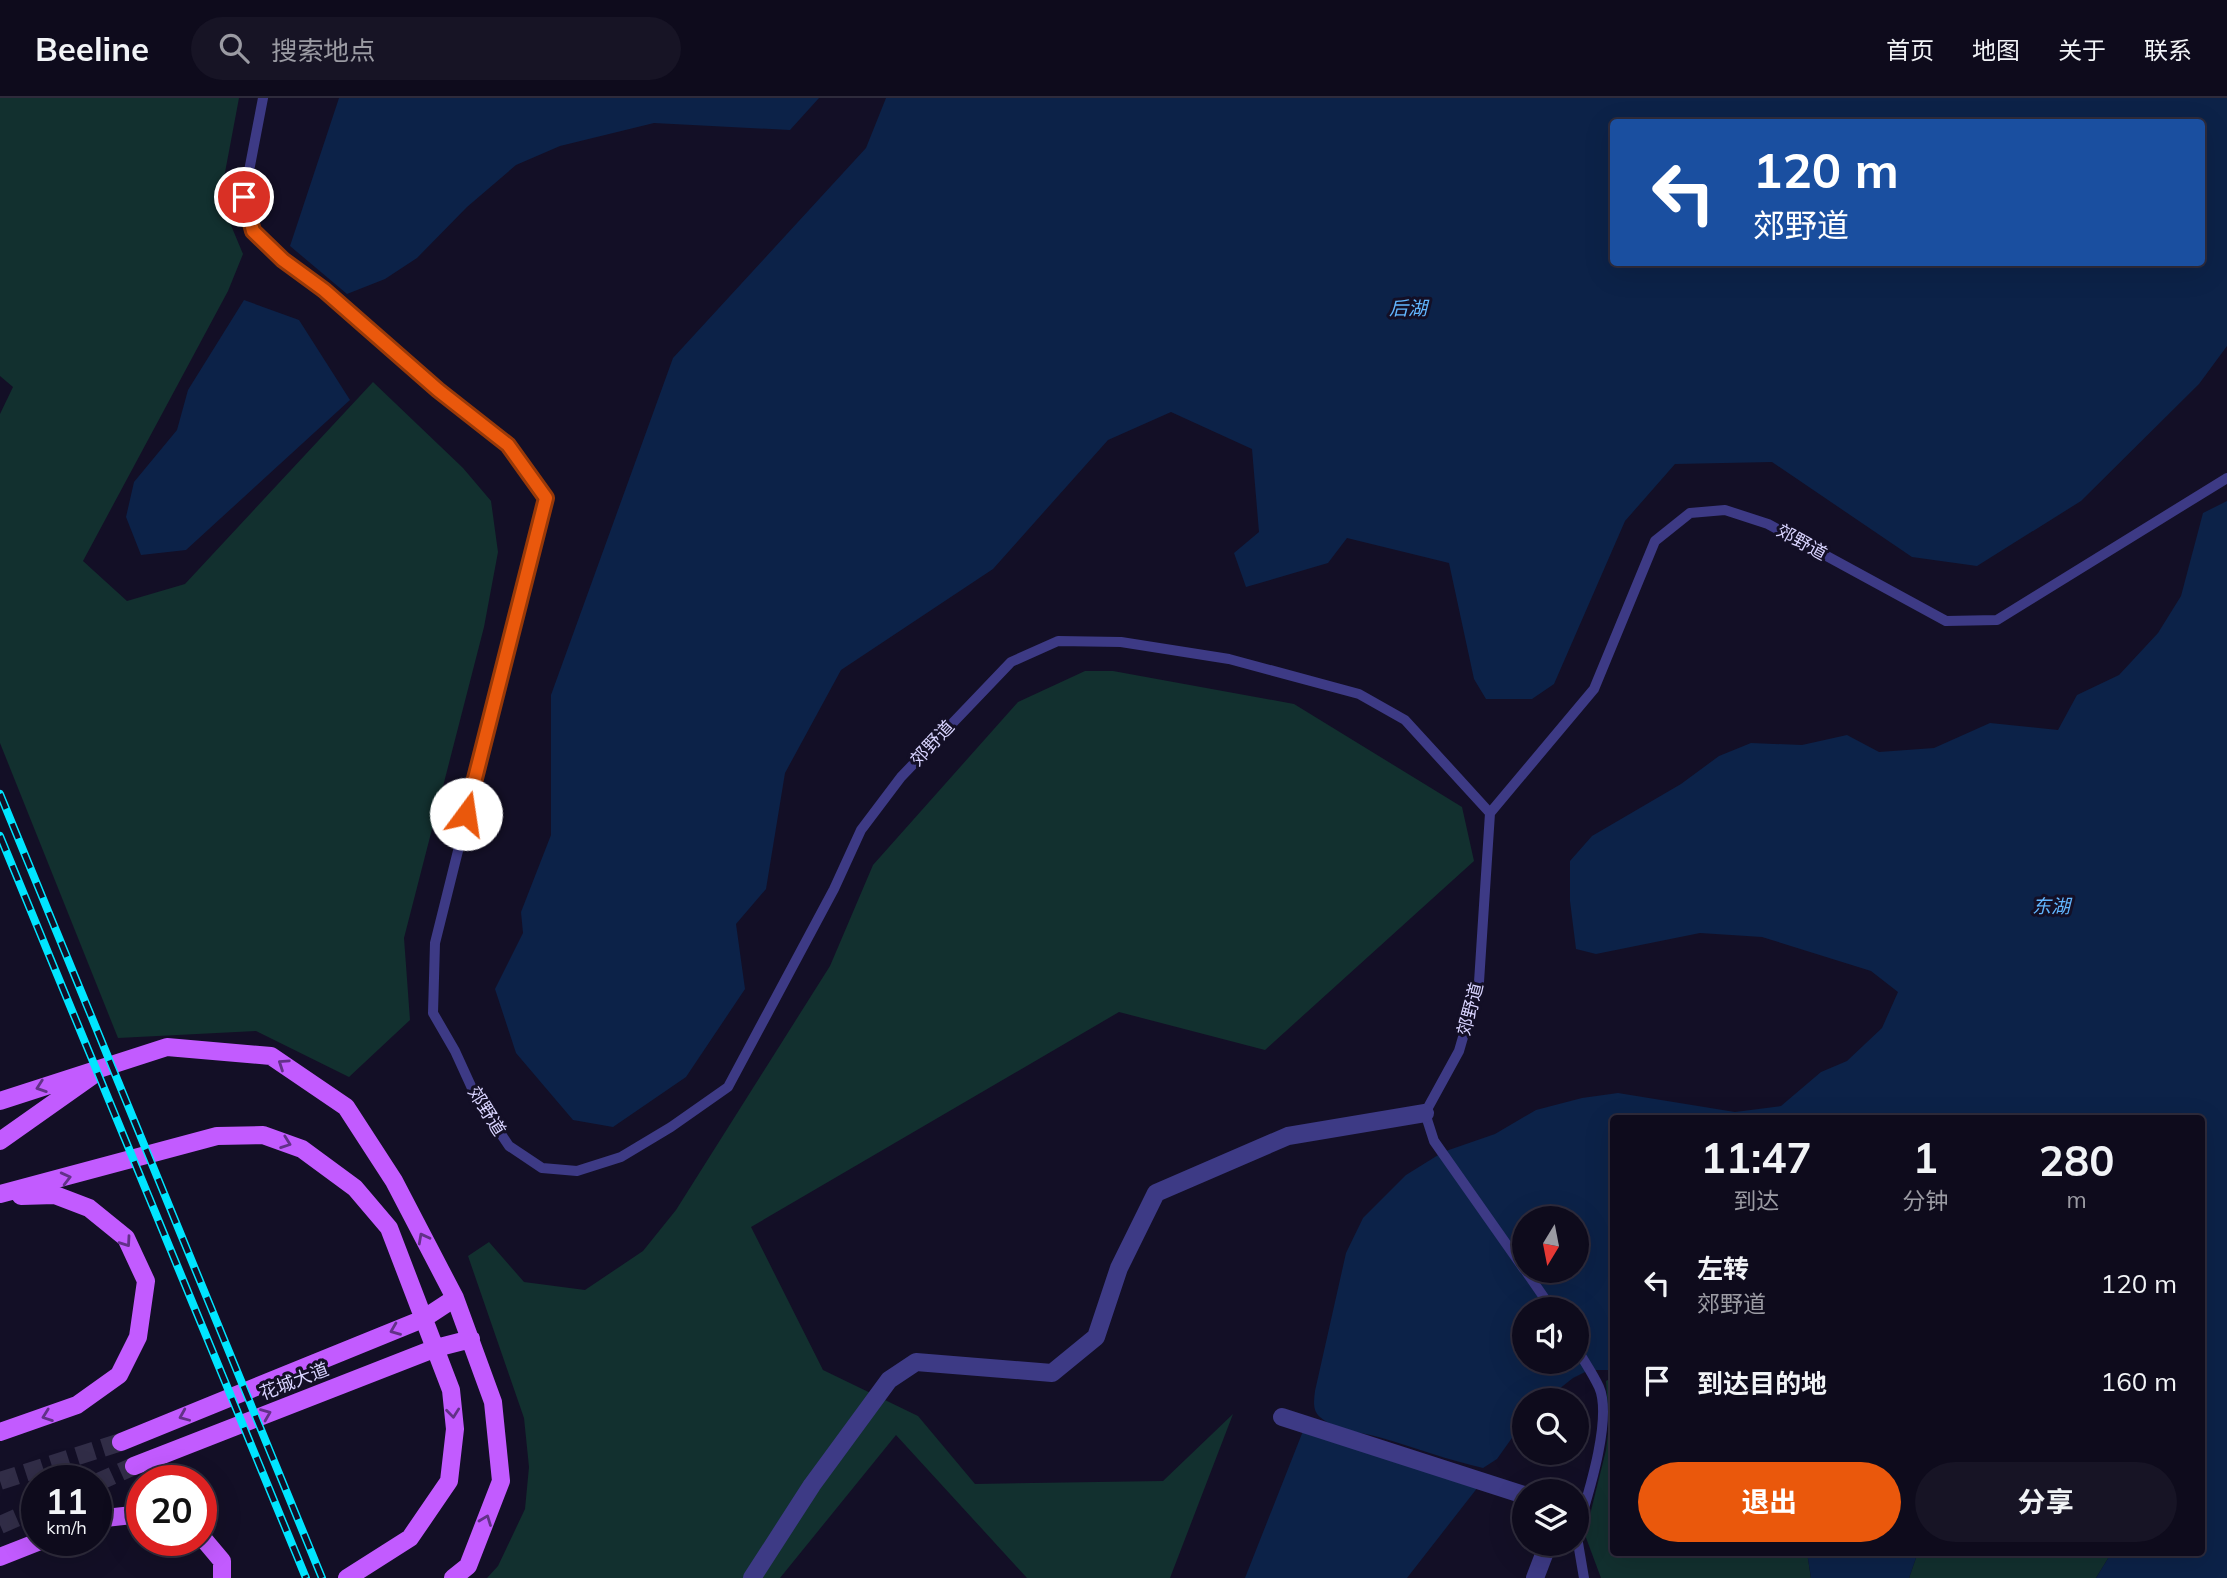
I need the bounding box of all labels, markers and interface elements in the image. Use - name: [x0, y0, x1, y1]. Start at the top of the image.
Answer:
- search box: [191, 17, 681, 80]
- text: Beeline: [35, 28, 149, 69]
- icon: search: [215, 29, 253, 67]
- text: 搜索地点: [271, 34, 375, 67]
- text: 首页: [1886, 35, 1934, 65]
- text: 地图: [1972, 35, 2020, 65]
- text: 关于: [2058, 35, 2106, 65]
- text: 联系: [2144, 35, 2192, 65]
- text: 120 m: [1753, 139, 1899, 200]
- icon: left: [1638, 147, 1729, 238]
- pin: [214, 167, 274, 227]
- icon: arrive: [225, 178, 263, 216]
- text: 郊野道: [1753, 205, 1849, 245]
- water label: 后湖: [1389, 296, 1430, 320]
- street label: 郊野道: [1773, 519, 1831, 565]
- street label: 郊野道: [905, 715, 959, 771]
- position arrow: [429, 777, 503, 851]
- water label: 东湖: [2032, 894, 2073, 918]
- street label: 郊野道: [1452, 980, 1488, 1038]
- one-way arrow: [278, 1060, 291, 1073]
- one-way arrow: [35, 1079, 47, 1093]
- street label: 郊野道: [463, 1082, 511, 1140]
- text: 11:47: [1701, 1131, 1812, 1184]
- text: 1: [1913, 1131, 1938, 1184]
- text: 280: [2039, 1134, 2114, 1187]
- one-way arrow: [280, 1135, 292, 1149]
- one-way arrow: [60, 1172, 72, 1186]
- text: m: [2067, 1185, 2087, 1214]
- text: 到达: [1733, 1186, 1779, 1215]
- text: 分钟: [1902, 1186, 1948, 1215]
- north arrow: [1512, 1206, 1589, 1283]
- map controls: [1512, 1206, 1589, 1556]
- one-way arrow: [418, 1232, 432, 1245]
- one-way arrow: [118, 1234, 130, 1246]
- text: 左转: [1697, 1252, 1749, 1285]
- icon: left: [1638, 1264, 1676, 1302]
- text: 120 m: [2101, 1267, 2177, 1300]
- text: 郊野道: [1697, 1289, 1766, 1318]
- button: sound: [1512, 1297, 1589, 1374]
- one-way arrow: [389, 1321, 401, 1335]
- street label: 花城大道: [256, 1357, 332, 1405]
- icon: arrive: [1638, 1362, 1676, 1400]
- text: 160 m: [2101, 1365, 2177, 1398]
- text: 到达目的地: [1697, 1367, 1827, 1400]
- button: search: [1512, 1388, 1589, 1465]
- one-way arrow: [446, 1407, 461, 1419]
- one-way arrow: [42, 1408, 54, 1422]
- one-way arrow: [179, 1408, 192, 1422]
- one-way arrow: [259, 1409, 271, 1423]
- button: 退出: [1638, 1462, 1901, 1542]
- button: 分享: [1915, 1462, 2177, 1542]
- speed limit sign: 20: [126, 1465, 217, 1556]
- text: 11: [45, 1479, 88, 1523]
- button: layers: [1512, 1479, 1589, 1556]
- one-way arrow: [477, 1515, 491, 1527]
- text: km/h: [46, 1516, 87, 1539]

